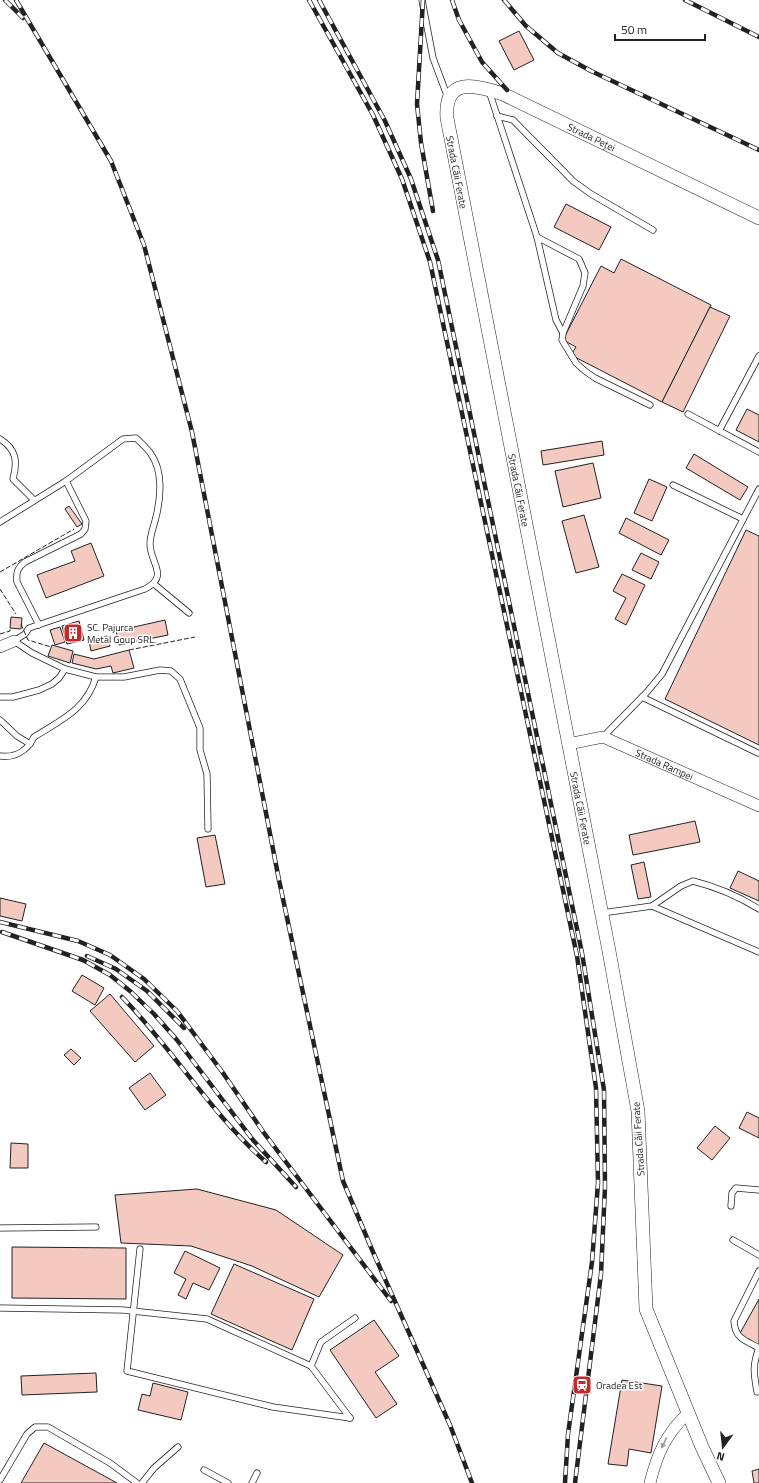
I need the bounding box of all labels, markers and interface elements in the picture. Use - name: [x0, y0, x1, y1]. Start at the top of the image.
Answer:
- scale bar: [615, 16, 705, 42]
- text: 50 m: [621, 20, 647, 39]
- street label: Strada Peței: [565, 119, 618, 155]
- street label: Strada Căii Ferate: [442, 134, 471, 210]
- street label: Strada Căii Ferate: [504, 452, 533, 528]
- place label: SC. Pajurca Metal Goup SRL.: [87, 620, 156, 647]
- building icon: SC. Pajurca Metal Goup SRL.: [62, 622, 84, 644]
- street label: Strada Rampei: [633, 745, 696, 784]
- street label: Strada Căii Ferate: [566, 770, 595, 846]
- street label: Strada Căii Ferate: [628, 1102, 649, 1176]
- station icon: Oradea Est: [571, 1374, 593, 1396]
- place label: Oradea Est: [596, 1378, 643, 1393]
- north arrow: [703, 1427, 743, 1467]
- one-way arrow: [661, 1438, 667, 1449]
- text: N: [715, 1448, 726, 1465]

